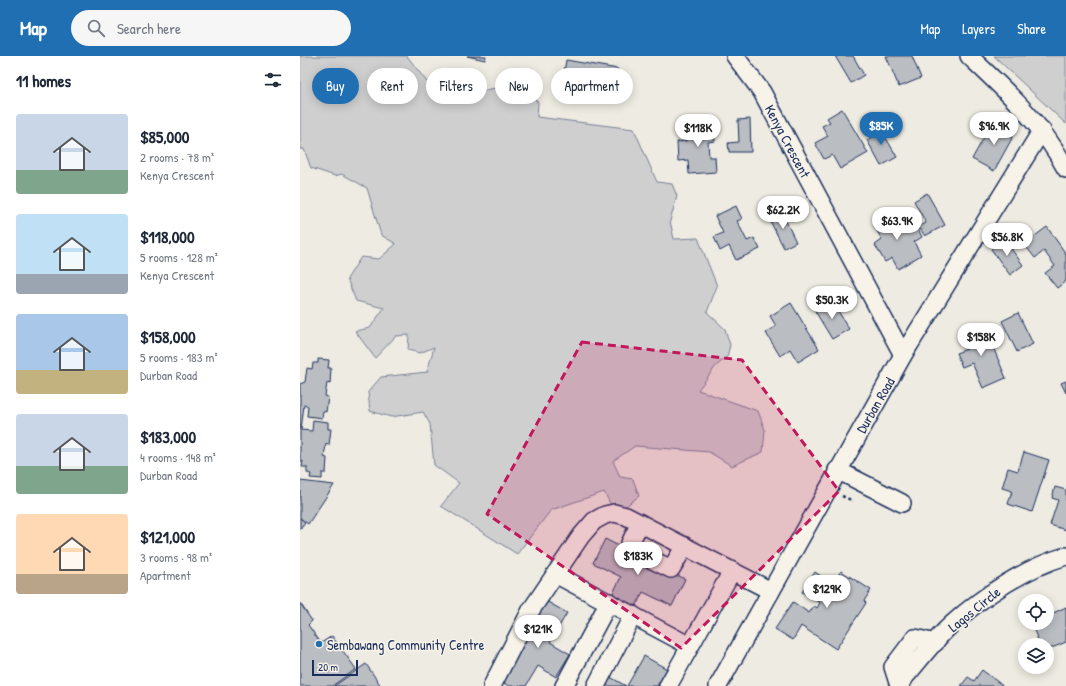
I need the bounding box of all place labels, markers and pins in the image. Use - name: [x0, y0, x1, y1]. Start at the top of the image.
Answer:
- pin: $85K: [857, 112, 905, 146]
- pin: $96.9K: [961, 112, 1027, 146]
- pin: $118K: [670, 114, 726, 148]
- pin: $62.2K: [750, 196, 816, 230]
- pin: $63.9K: [864, 207, 930, 241]
- pin: $56.8K: [974, 223, 1040, 257]
- pin: $50.3K: [799, 286, 865, 320]
- pin: $158K: [953, 323, 1009, 357]
- pin: $183K: [610, 542, 666, 576]
- pin: $129K: [799, 575, 855, 609]
- pin: $121K: [510, 615, 566, 649]
- place label: Sembawang Community Centre: [327, 635, 485, 655]
- marker: Sembawang Community Centre: [314, 639, 324, 649]

